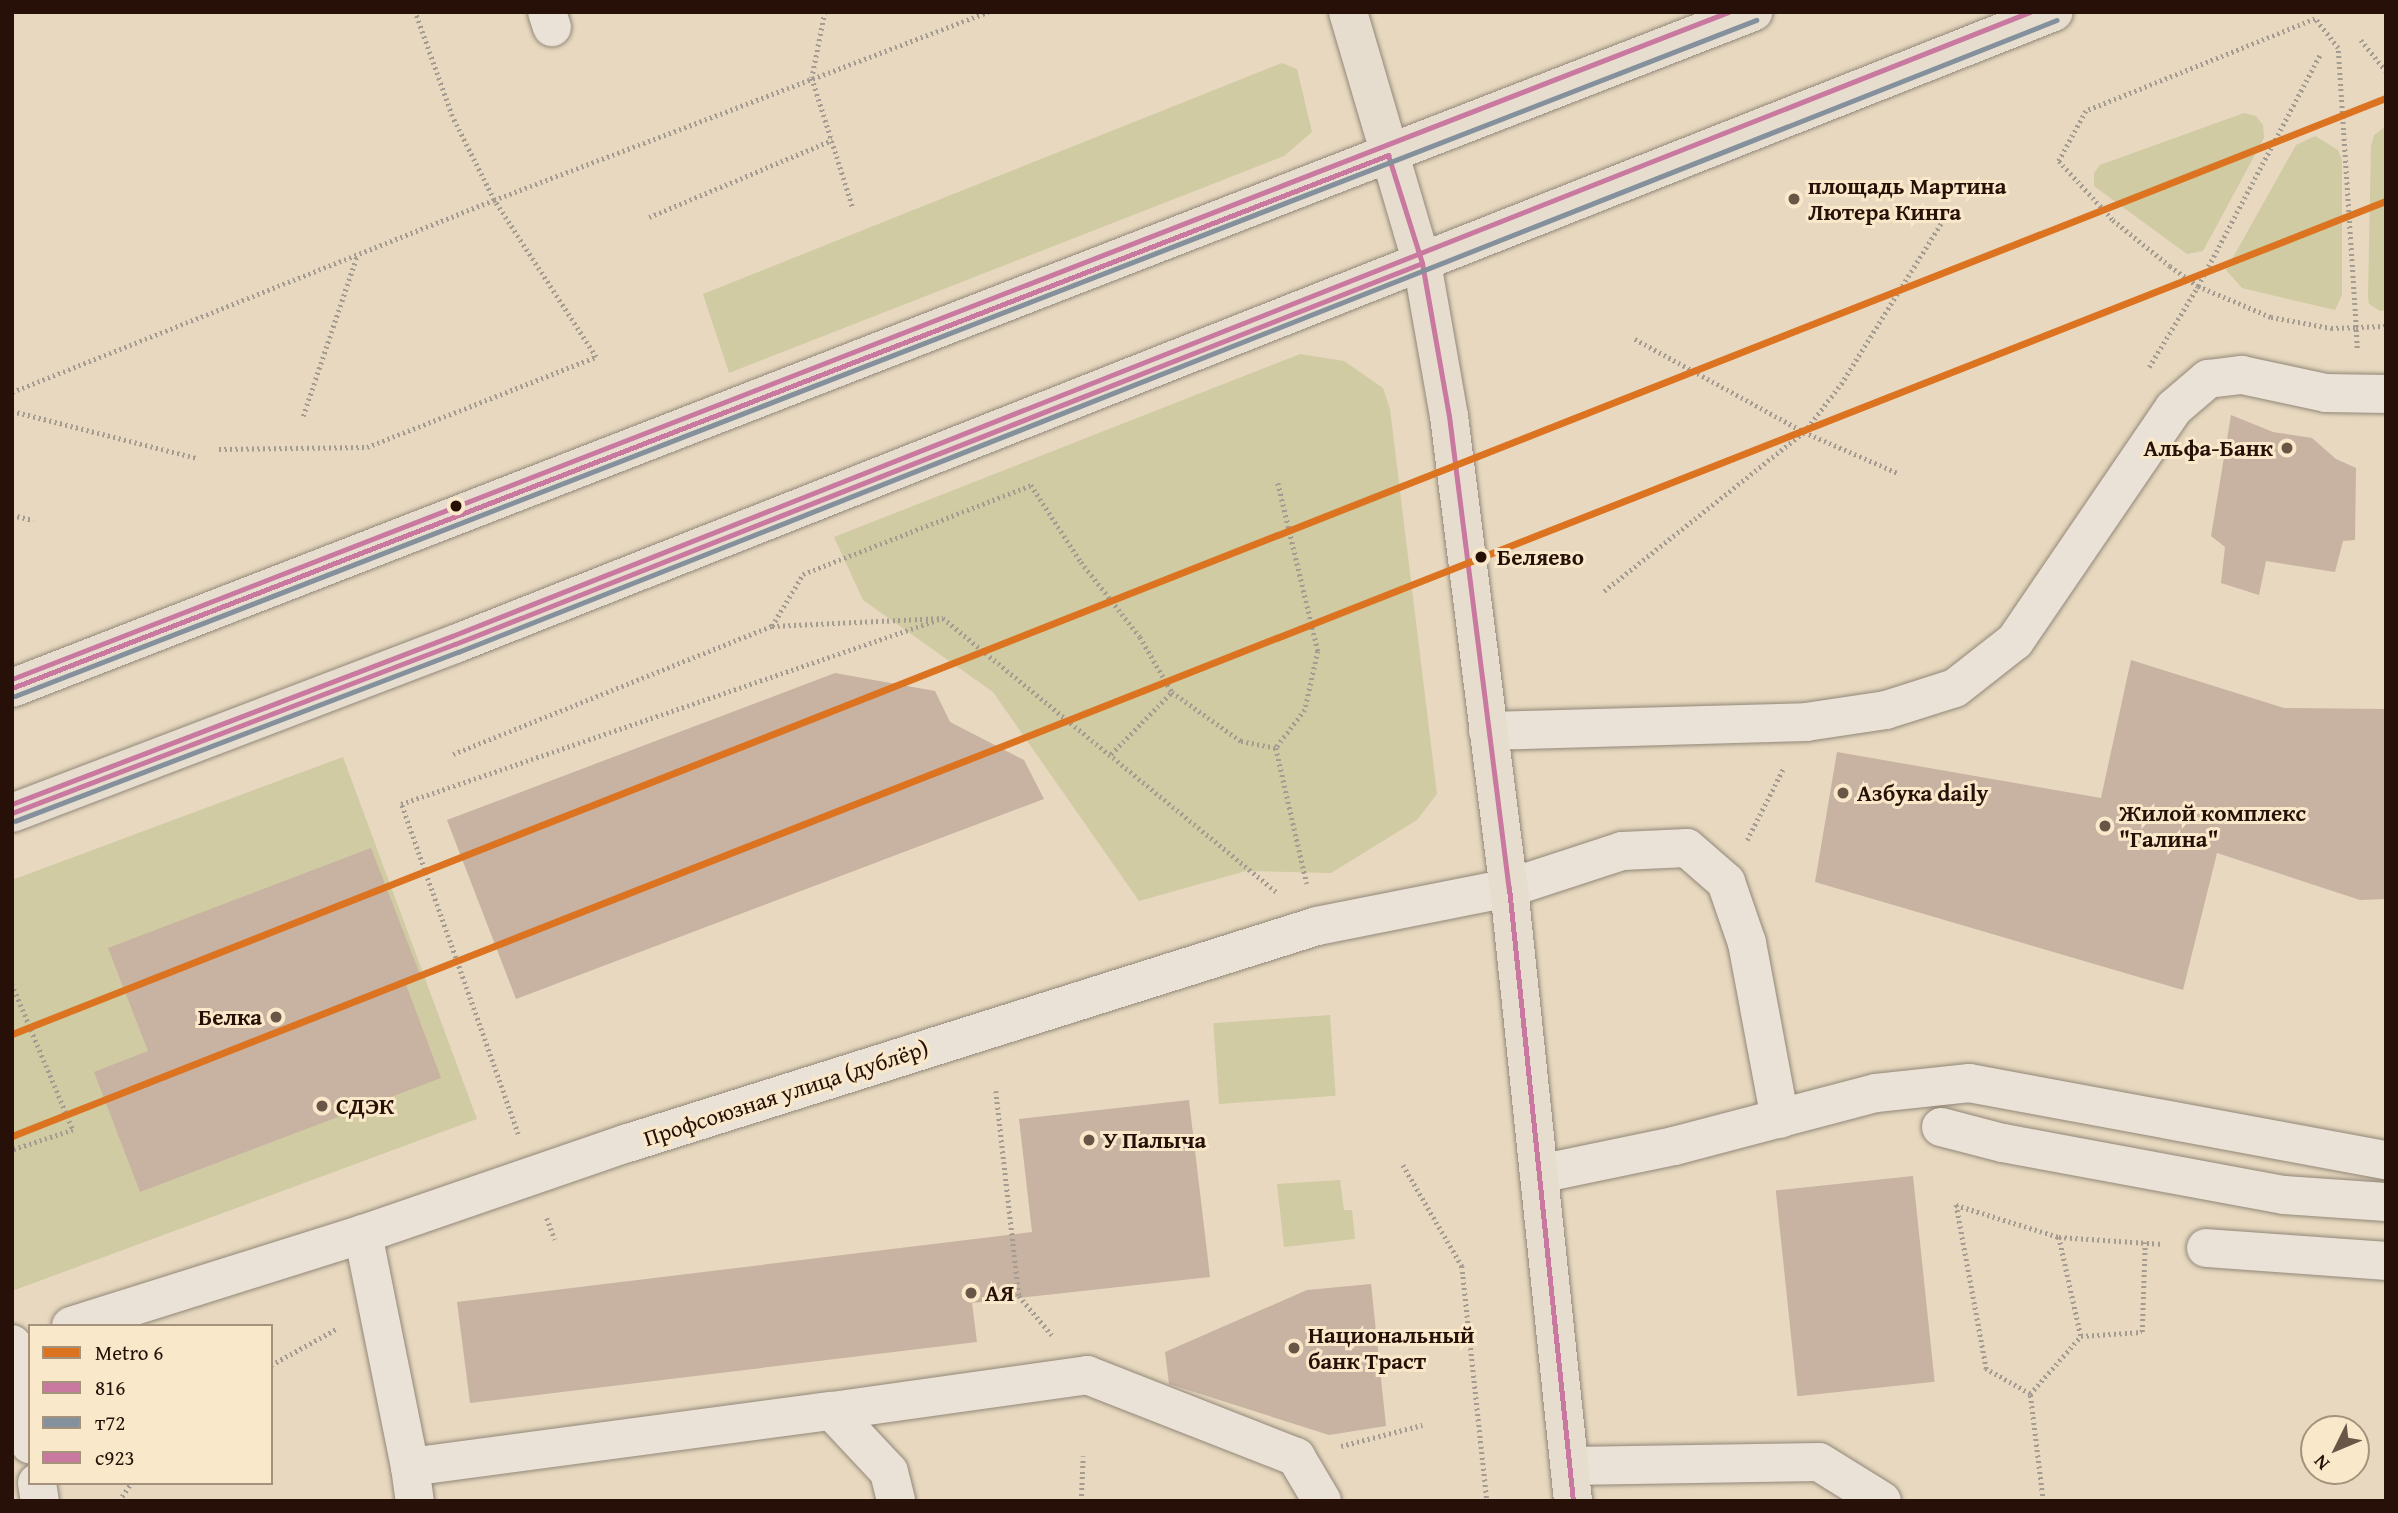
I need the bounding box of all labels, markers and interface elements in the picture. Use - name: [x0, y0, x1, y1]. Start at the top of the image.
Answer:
- place label: площадь Мартина Лютера Кинга: [1808, 172, 2006, 226]
- marker: площадь Мартина Лютера Кинга: [1786, 191, 1802, 207]
- place label: Альфа-Банк: [2143, 434, 2273, 462]
- marker: Альфа-Банк: [2279, 440, 2295, 456]
- unlabelled marker: [449, 499, 463, 513]
- place label: Беляево: [1497, 543, 1584, 571]
- marker: Беляево: [1471, 547, 1491, 567]
- place label: Азбука daily: [1857, 779, 1988, 807]
- marker: Азбука daily: [1835, 785, 1851, 801]
- place label: Жилой комплекс "Галина": [2119, 799, 2306, 853]
- marker: Жилой комплекс "Галина": [2097, 818, 2113, 834]
- place label: Белка: [198, 1003, 262, 1031]
- marker: Белка: [268, 1009, 284, 1025]
- street label: Профсоюзная улица (дублёр): [640, 1034, 932, 1152]
- place label: СДЭК: [336, 1092, 394, 1120]
- marker: СДЭК: [314, 1098, 330, 1114]
- place label: У Палыча: [1103, 1126, 1206, 1154]
- marker: У Палыча: [1081, 1132, 1097, 1148]
- place label: АЯ: [985, 1279, 1014, 1307]
- marker: АЯ: [963, 1285, 979, 1301]
- place label: Национальный банк Траст: [1308, 1321, 1474, 1375]
- legend: [28, 1324, 273, 1485]
- text: Metro 6: [95, 1337, 163, 1368]
- marker: Национальный банк Траст: [1286, 1340, 1302, 1356]
- text: 816: [95, 1372, 125, 1403]
- text: т72: [95, 1407, 125, 1438]
- north arrow: [2300, 1415, 2370, 1485]
- text: с923: [95, 1442, 135, 1473]
- text: N: [2307, 1449, 2336, 1477]

